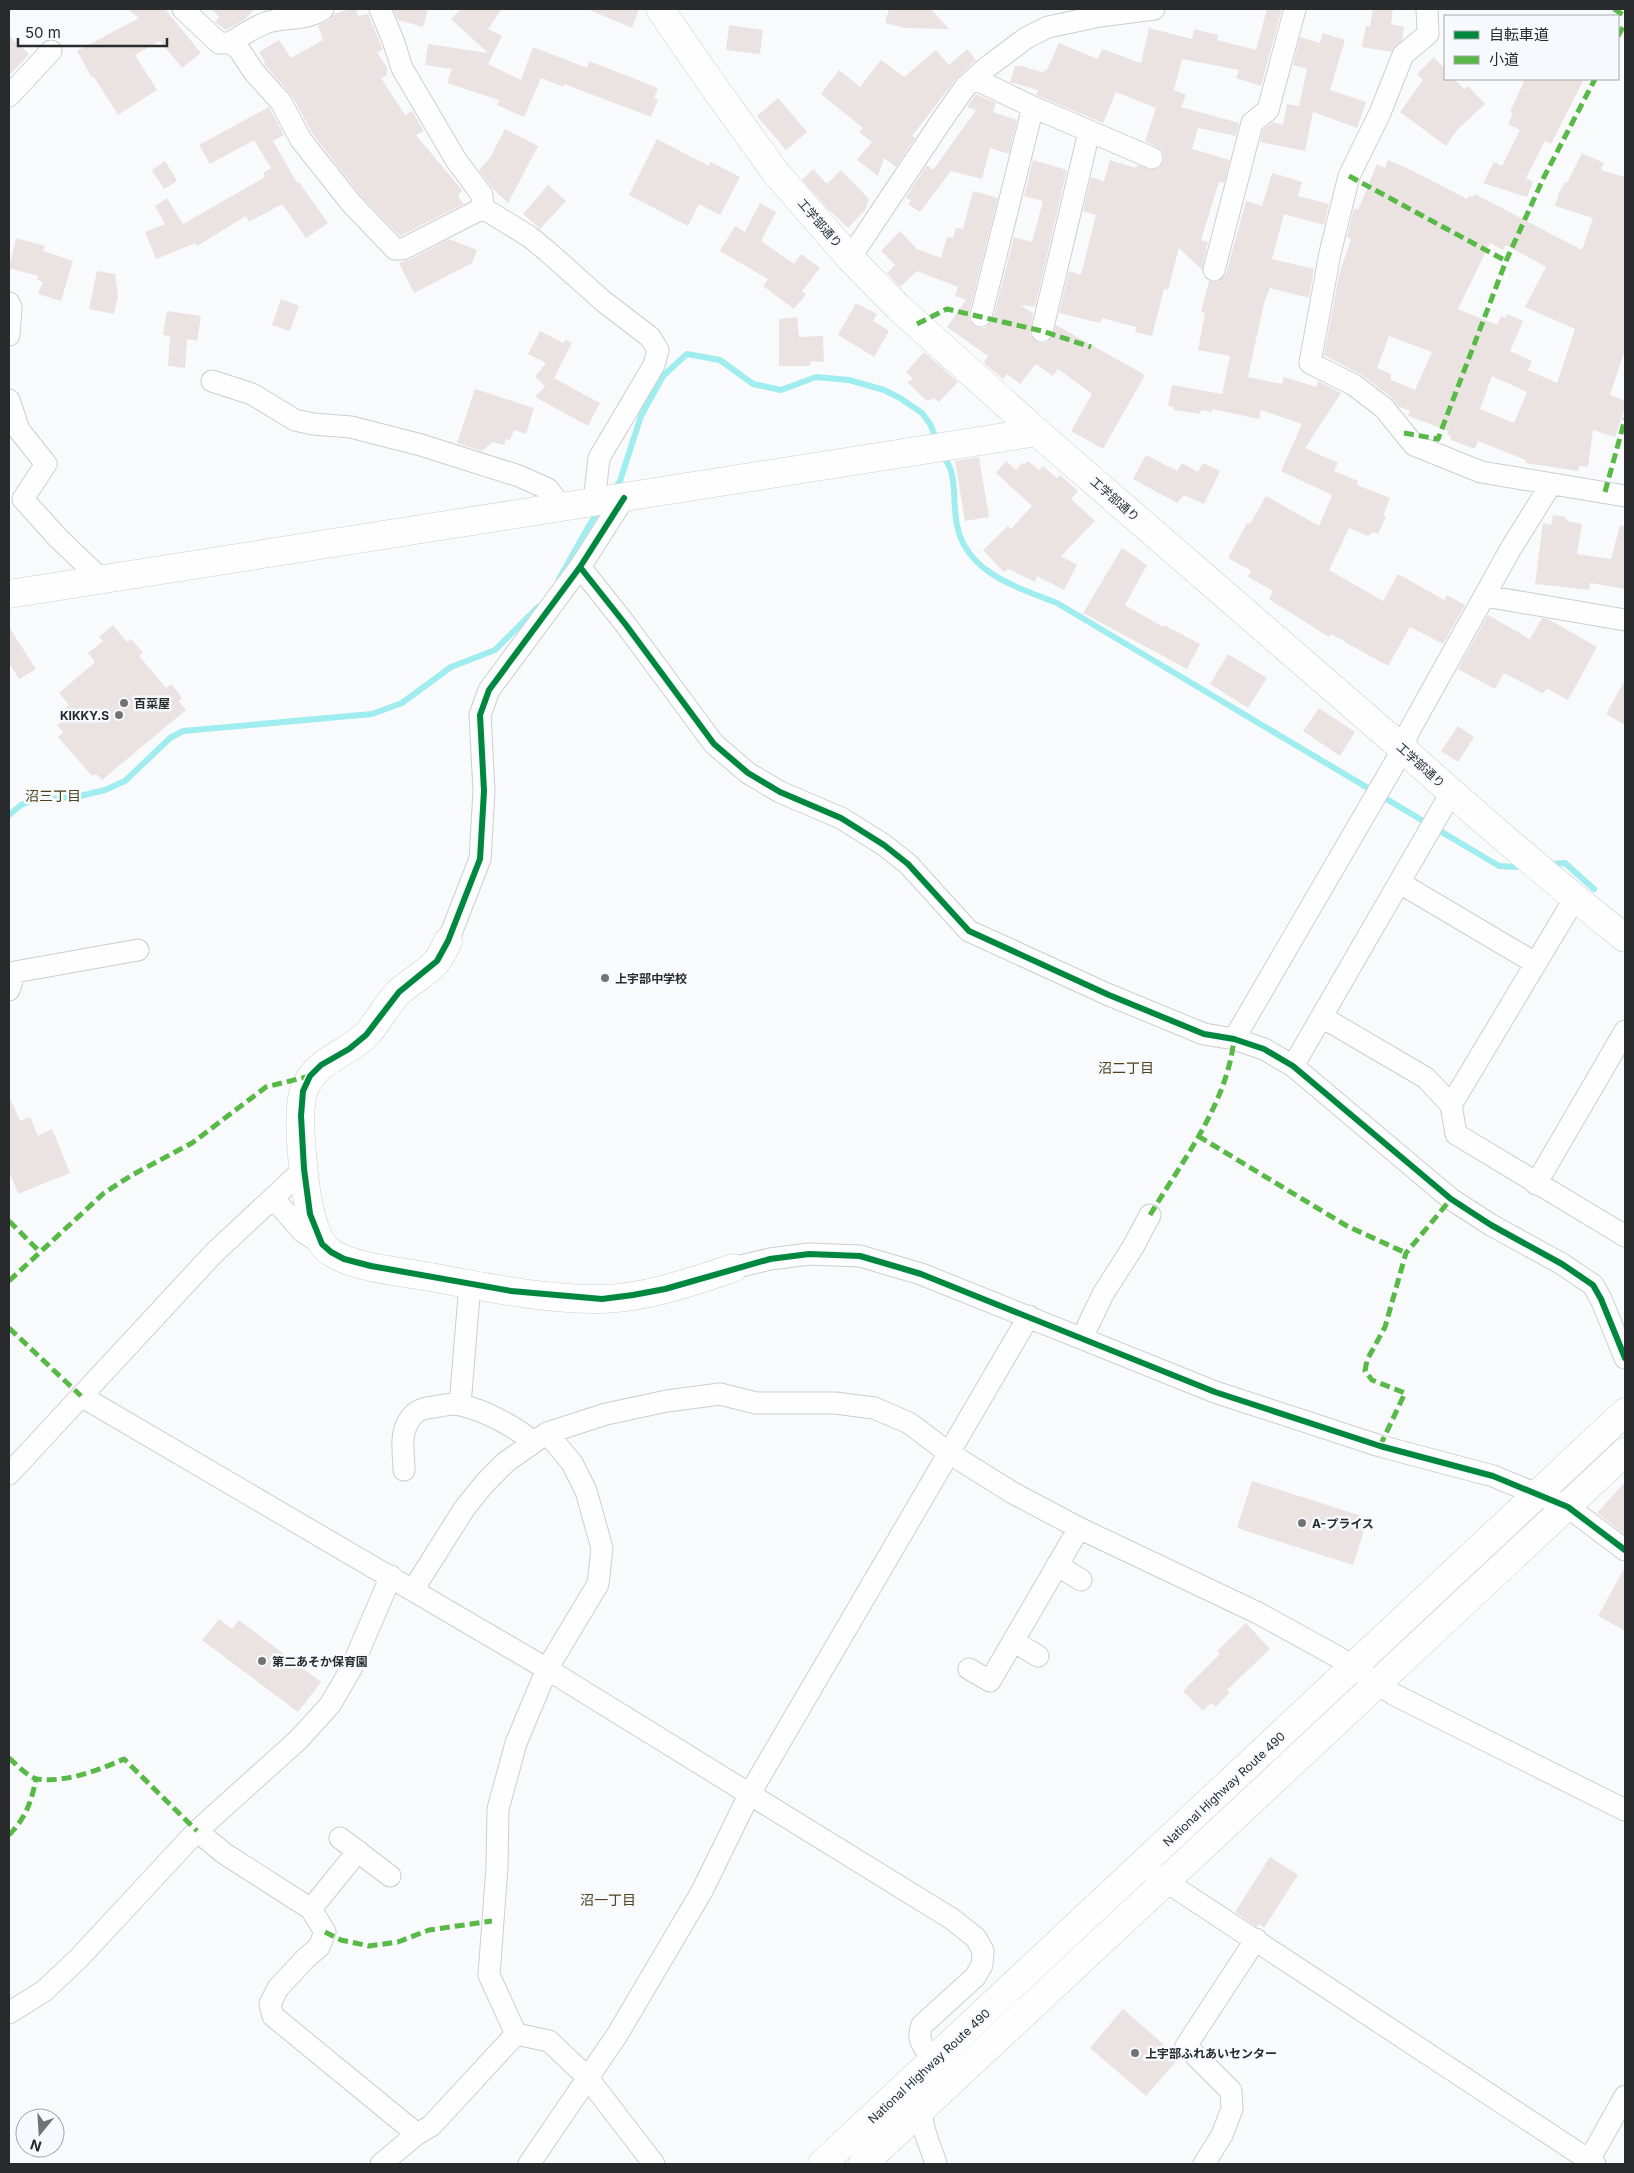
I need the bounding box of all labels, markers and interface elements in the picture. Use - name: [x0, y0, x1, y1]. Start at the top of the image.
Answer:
- scale bar: [18, 15, 166, 47]
- legend: [1444, 15, 1619, 80]
- text: 50 m: [25, 23, 61, 42]
- text: 自転車道: [1489, 25, 1549, 44]
- text: 小道: [1489, 50, 1519, 69]
- street label: 工学部通り: [795, 195, 845, 251]
- street label: 工学部通り: [1087, 474, 1143, 524]
- place label: 百菜屋: [134, 696, 170, 711]
- marker: 百菜屋: [118, 697, 130, 709]
- place label: KIKKY.S: [60, 708, 109, 723]
- marker: KIKKY.S: [113, 709, 125, 721]
- street label: 工学部通り: [1394, 739, 1448, 791]
- district label: 沼三丁目: [25, 787, 81, 804]
- place label: 上宇部中学校: [615, 971, 687, 986]
- marker: 上宇部中学校: [599, 972, 611, 984]
- district label: 沼二丁目: [1098, 1059, 1154, 1076]
- place label: A-プライス: [1312, 1516, 1374, 1531]
- marker: A-プライス: [1296, 1517, 1308, 1529]
- place label: 第二あそか保育園: [272, 1654, 368, 1669]
- marker: 第二あそか保育園: [256, 1655, 268, 1667]
- street label: National Highway Route 490: [1160, 1728, 1288, 1850]
- district label: 沼一丁目: [580, 1891, 636, 1908]
- street label: National Highway Route 490: [865, 2005, 993, 2127]
- place label: 上宇部ふれあいセンター: [1145, 2046, 1277, 2061]
- marker: 上宇部ふれあいセンター: [1129, 2047, 1141, 2059]
- north arrow: [15, 2108, 65, 2158]
- text: N: [28, 2136, 44, 2156]

